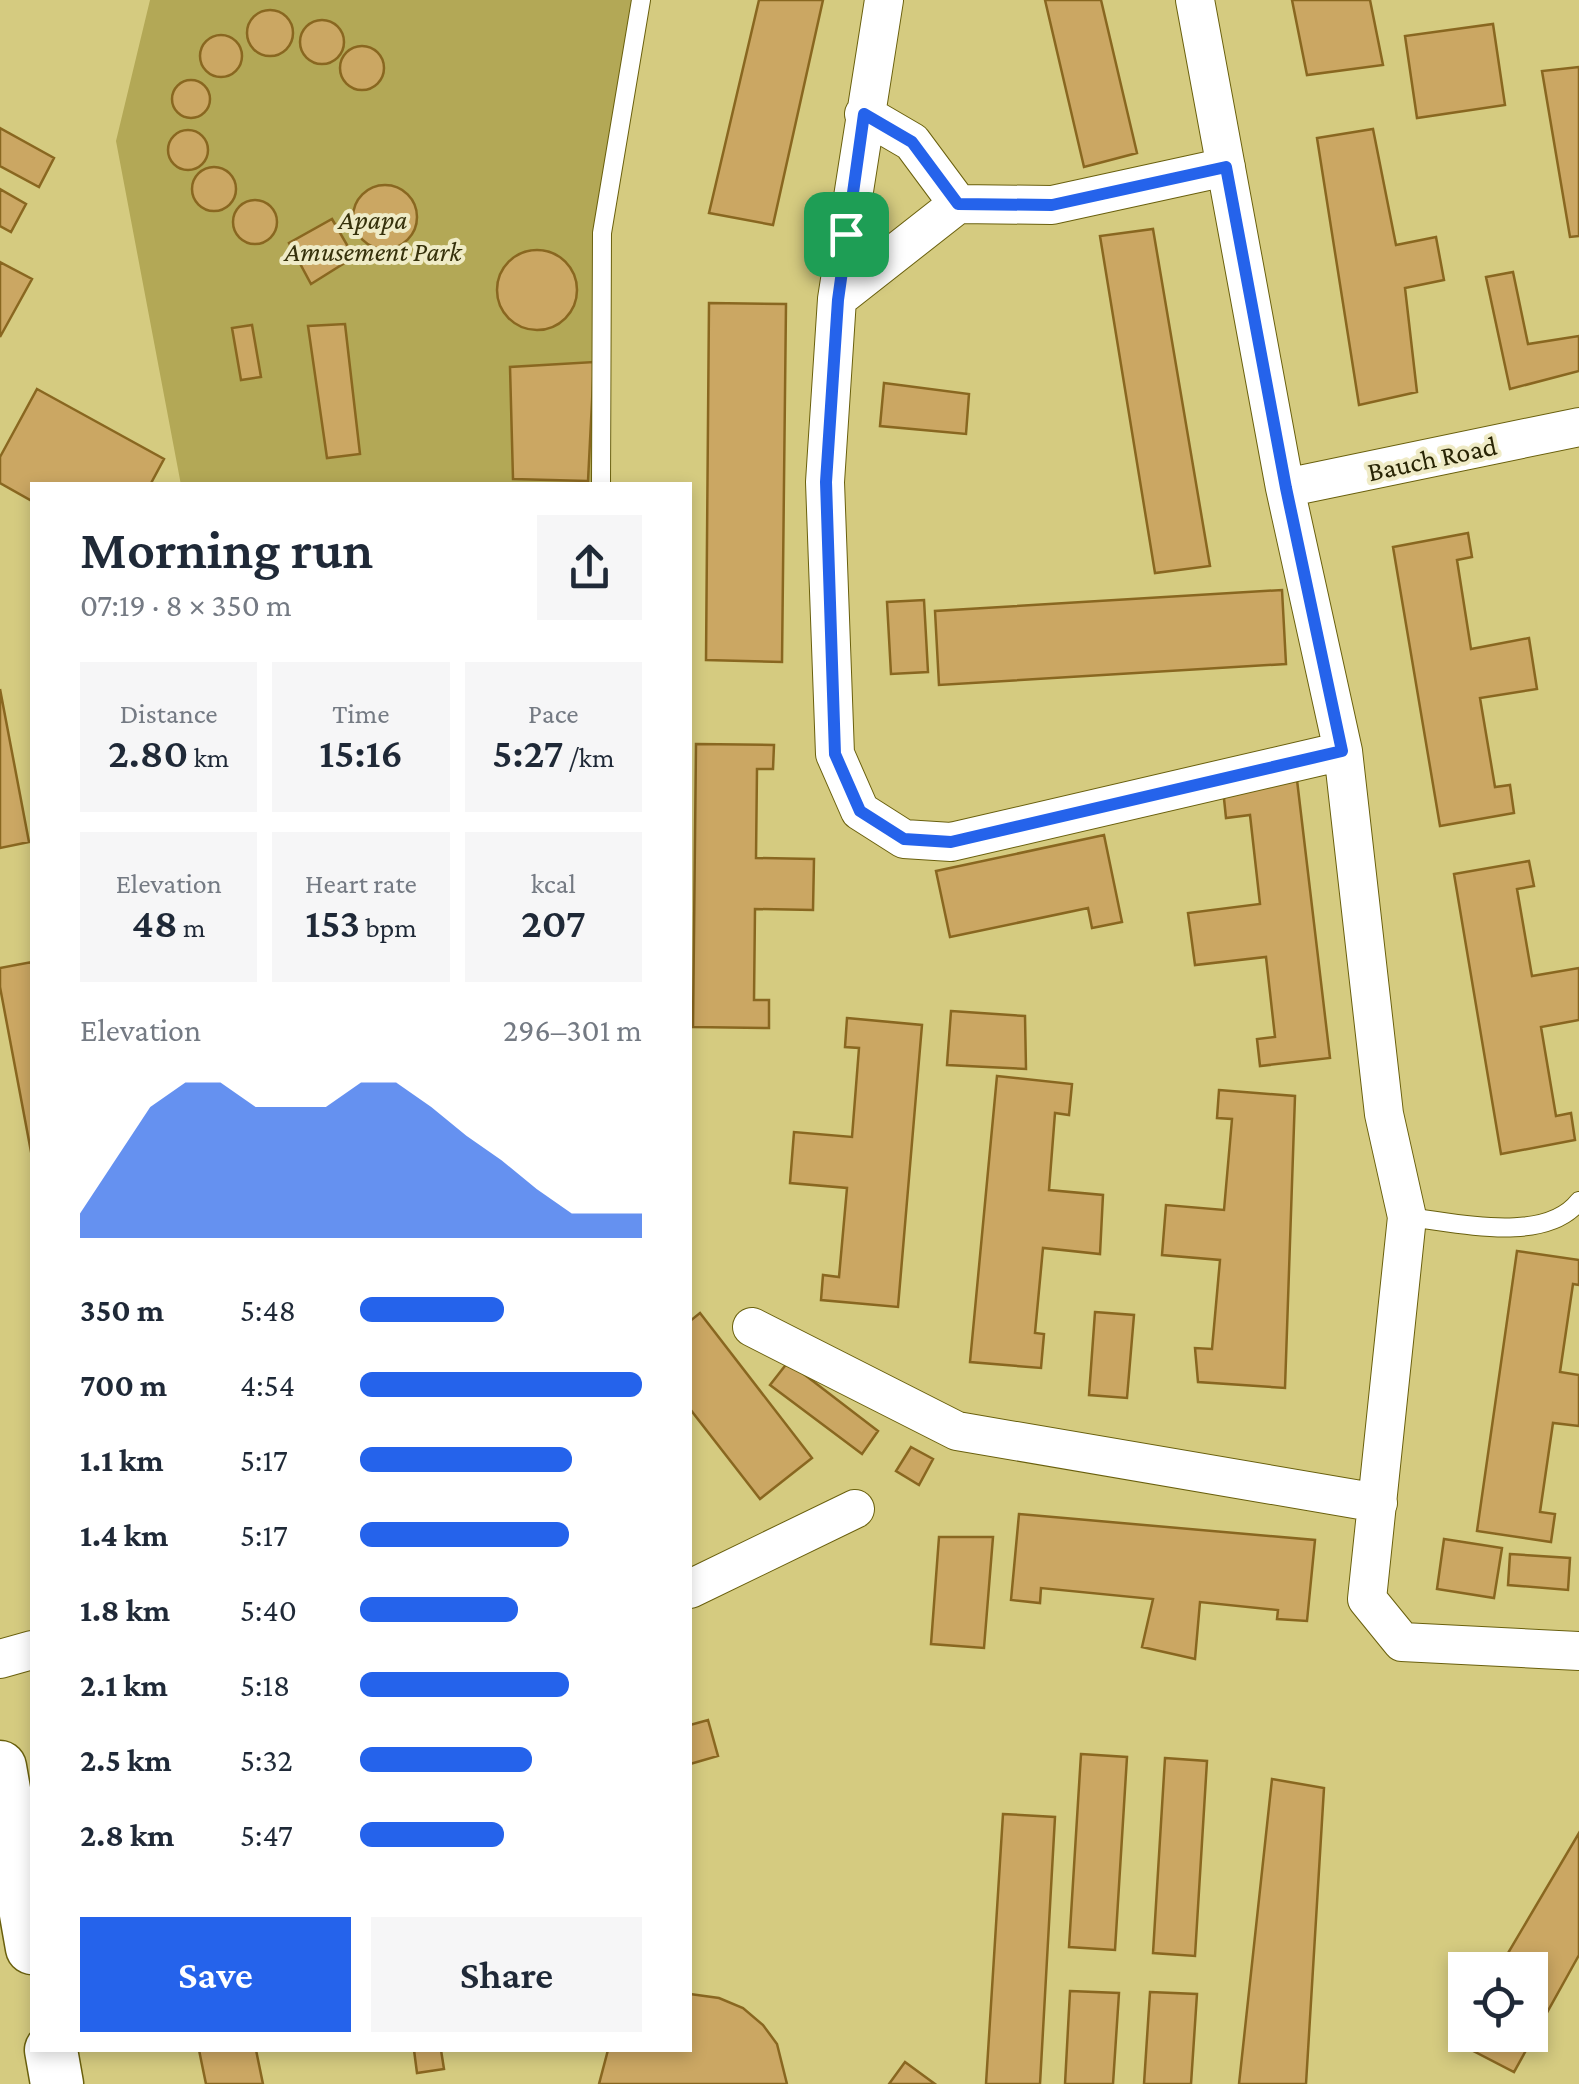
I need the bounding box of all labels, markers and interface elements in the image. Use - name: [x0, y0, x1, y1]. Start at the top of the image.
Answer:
- pin: [804, 192, 889, 277]
- park label: Apapa Amusement Park: [283, 204, 463, 267]
- icon: arrive: [819, 207, 874, 262]
- street label: Bauch Road: [1364, 430, 1500, 487]
- button: share: [537, 515, 642, 620]
- text: Morning run: [80, 519, 373, 580]
- text: 07:19 · 8 × 350 m: [80, 587, 292, 623]
- text: Distance: [120, 698, 218, 729]
- text: Time: [332, 698, 390, 729]
- text: Pace: [528, 698, 579, 729]
- text: 2.80: [108, 729, 188, 776]
- text: 15:16: [319, 729, 403, 776]
- text: 5:27: [492, 729, 563, 776]
- text: km: [188, 742, 229, 773]
- text: /km: [563, 742, 614, 773]
- text: Elevation: [116, 868, 222, 899]
- text: Heart rate: [305, 868, 417, 899]
- text: kcal: [531, 868, 576, 899]
- text: 48: [132, 899, 178, 946]
- text: 153: [305, 899, 360, 946]
- text: 207: [521, 899, 586, 946]
- text: m: [178, 912, 206, 943]
- text: bpm: [360, 912, 417, 943]
- text: Elevation: [80, 1012, 201, 1048]
- text: 296–301 m: [503, 1012, 642, 1048]
- text: 350 m: [80, 1292, 164, 1328]
- text: 5:48: [240, 1292, 296, 1328]
- text: 700 m: [80, 1367, 167, 1403]
- text: 4:54: [240, 1367, 295, 1403]
- text: 1.1 km: [80, 1442, 163, 1478]
- text: 5:17: [240, 1442, 288, 1478]
- text: 1.4 km: [80, 1517, 168, 1553]
- text: 5:17: [240, 1517, 288, 1553]
- text: 1.8 km: [80, 1592, 170, 1628]
- text: 5:40: [240, 1592, 297, 1628]
- text: 2.1 km: [80, 1667, 168, 1703]
- text: 5:18: [240, 1667, 290, 1703]
- text: 2.5 km: [80, 1742, 172, 1778]
- text: 5:32: [240, 1742, 293, 1778]
- text: 2.8 km: [80, 1817, 174, 1853]
- text: 5:47: [240, 1817, 293, 1853]
- button: Save: [80, 1917, 351, 2032]
- button: Share: [371, 1917, 642, 2032]
- map controls: [1448, 1952, 1548, 2052]
- button: locate: [1448, 1952, 1548, 2052]

